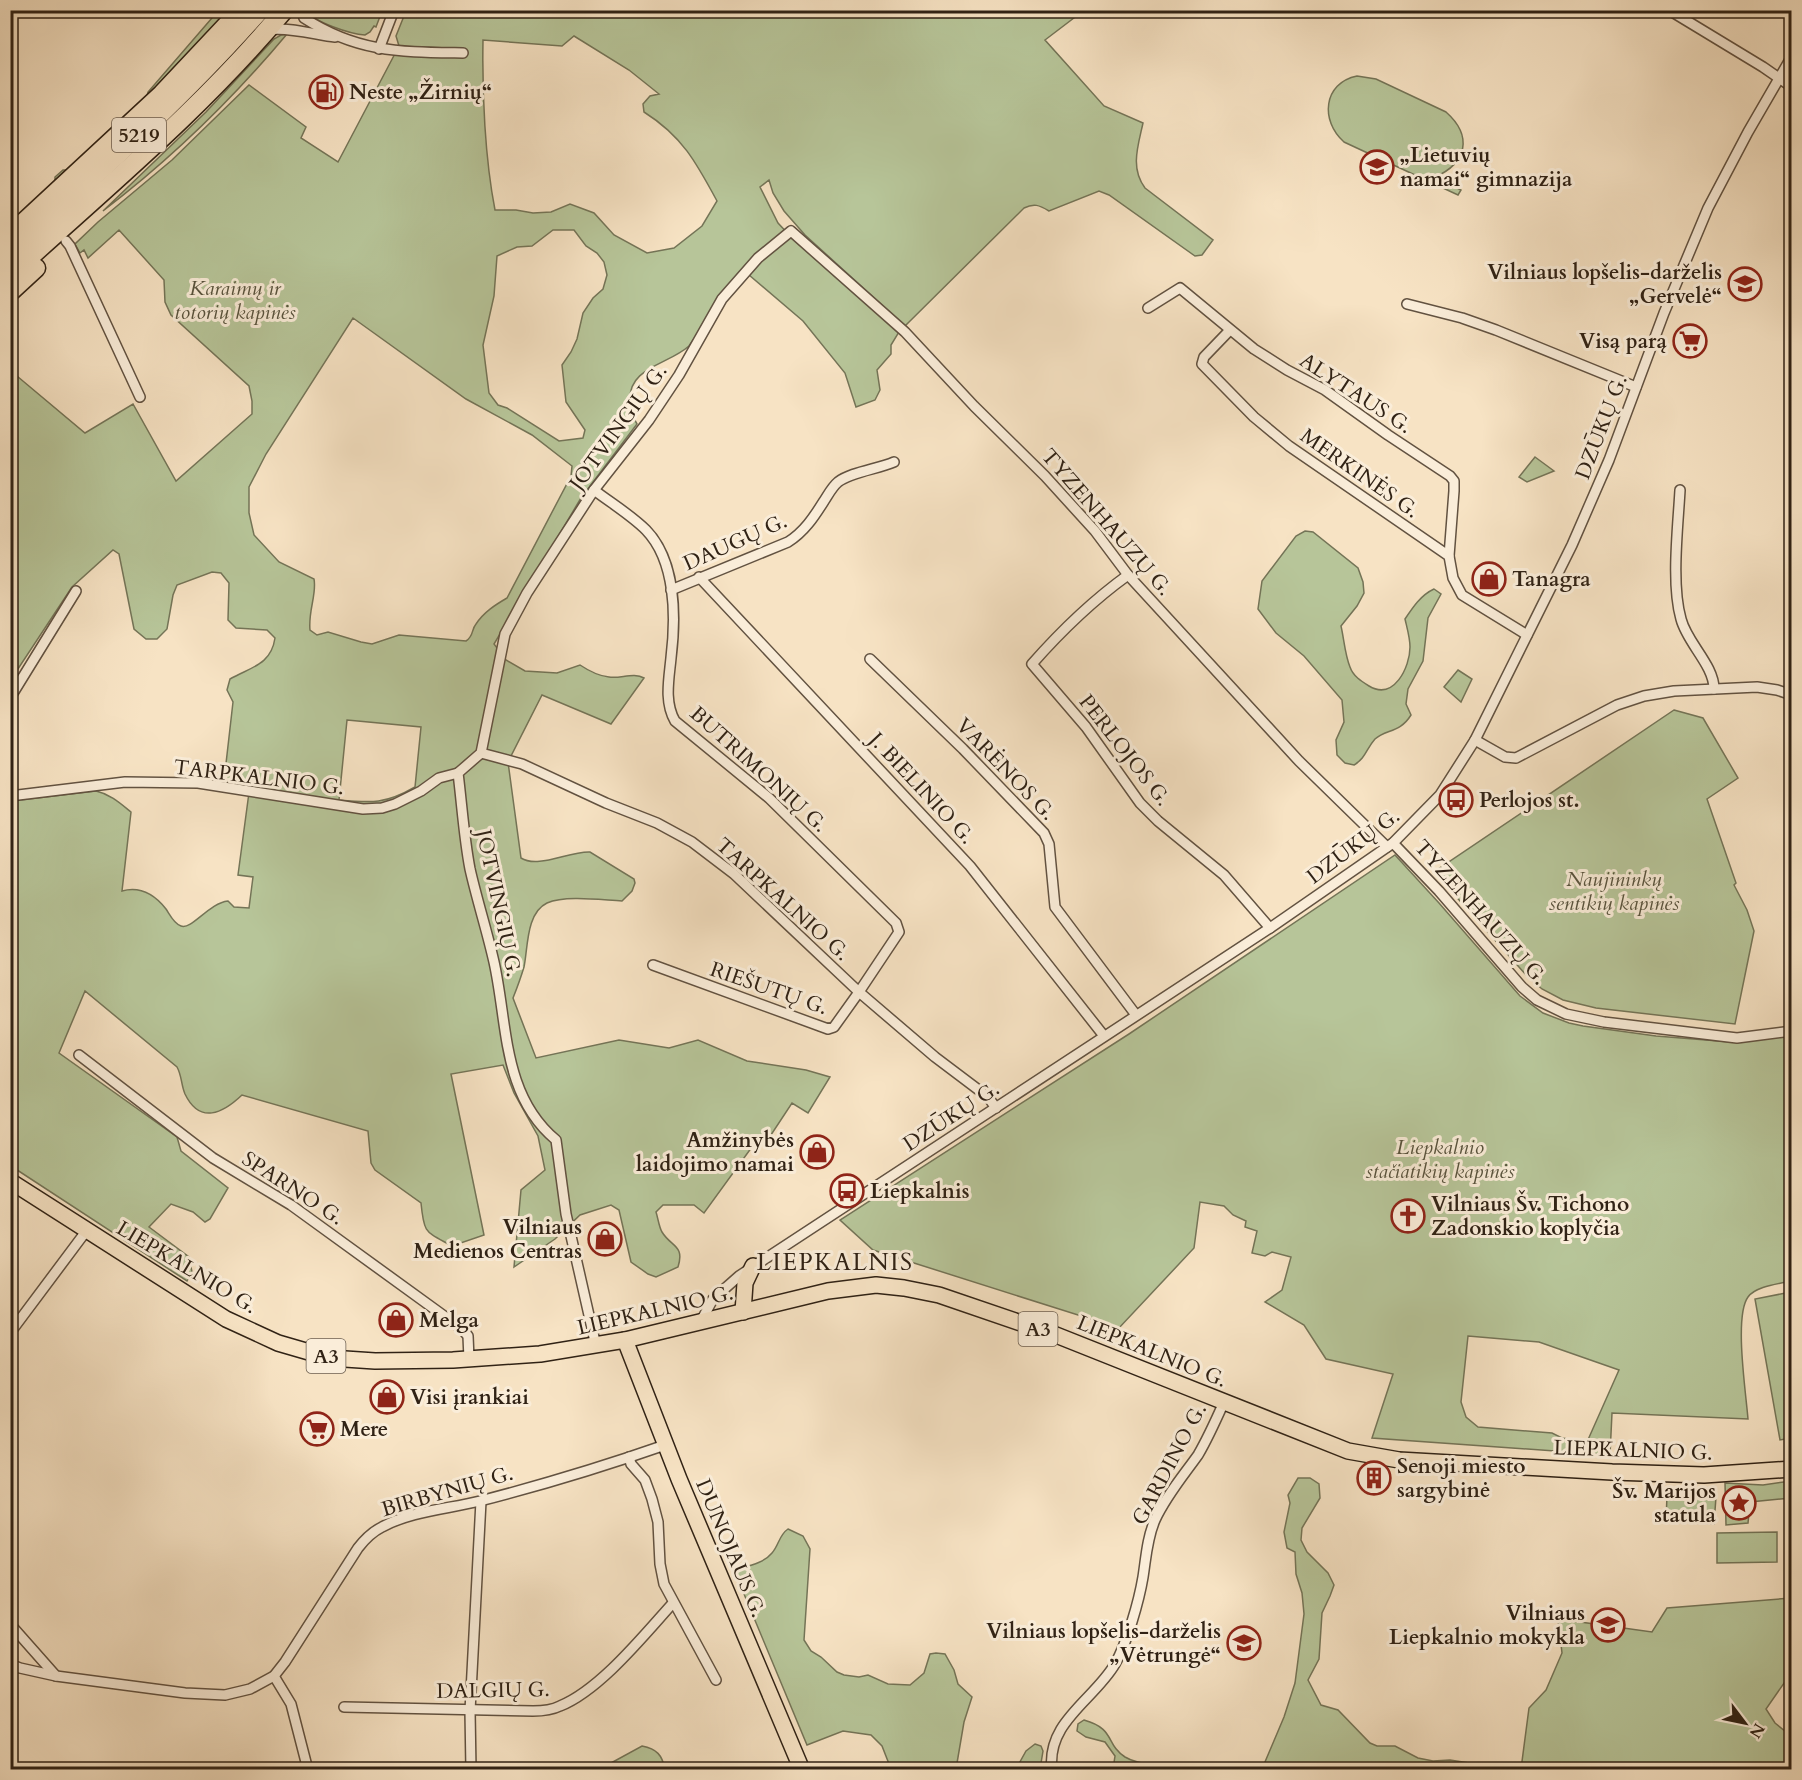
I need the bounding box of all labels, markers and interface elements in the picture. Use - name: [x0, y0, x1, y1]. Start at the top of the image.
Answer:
- fuel station icon: Neste „Žirnių“: [308, 74, 344, 110]
- place label: Neste „Žirnių“: [349, 77, 492, 107]
- road number: 5219: [112, 118, 166, 152]
- place label: „Lietuvių namai“ gimnazija: [1400, 141, 1573, 194]
- school or university icon: „Lietuvių namai“ gimnazija: [1359, 149, 1395, 185]
- place label: Vilniaus lopšelis-darželis „Gervelė“: [1487, 258, 1722, 311]
- school or university icon: Vilniaus lopšelis-darželis „Gervelė“: [1727, 266, 1763, 302]
- park label: Karaimų ir totorių kapinės: [174, 274, 296, 327]
- supermarket icon: Visą parą: [1672, 323, 1708, 359]
- place label: Visą parą: [1579, 327, 1668, 356]
- street label: ALYTAUS G.: [1294, 346, 1418, 441]
- street label: JOTVINGIŲ G.: [561, 358, 674, 499]
- street label: DZŪKŲ G.: [1568, 371, 1635, 484]
- street label: MERKINĖS G.: [1294, 422, 1425, 525]
- street label: TYZENHAUZŲ G.: [1035, 443, 1179, 602]
- street label: DAUGŲ G.: [679, 507, 792, 578]
- shop icon: Tanagra: [1471, 561, 1507, 597]
- place label: Tanagra: [1512, 565, 1591, 594]
- street label: PERLOJOS G.: [1072, 689, 1177, 812]
- street label: BUTRIMONIŲ G.: [683, 700, 834, 839]
- street label: VARĖNOS G.: [949, 712, 1062, 827]
- street label: J. BIELINIO G.: [860, 724, 981, 851]
- street label: TARPKALNIO G.: [172, 753, 346, 802]
- bus stop icon: Perlojos st.: [1438, 782, 1474, 818]
- place label: Perlojos st.: [1479, 786, 1580, 815]
- street label: DZŪKŲ G.: [1301, 802, 1406, 891]
- street label: JOTVINGIŲ G.: [468, 824, 528, 979]
- street label: TARPKALNIO G.: [709, 831, 856, 967]
- street label: TYZENHAUZŲ G.: [1408, 833, 1554, 991]
- park label: Naujininkų sentikių kapinės: [1549, 865, 1679, 918]
- street label: RIEŠUTŲ G.: [706, 954, 832, 1022]
- street label: DZŪKŲ G.: [897, 1074, 1005, 1158]
- place label: Amžinybės laidojimo namai: [636, 1126, 794, 1179]
- park label: Liepkalnio stačiatikių kapinės: [1365, 1133, 1515, 1186]
- shop icon: Amžinybės laidojimo namai: [799, 1134, 835, 1170]
- street label: SPARNO G.: [236, 1145, 349, 1232]
- bus stop icon: Liepkalnis: [829, 1173, 865, 1209]
- place label: Liepkalnis: [870, 1177, 970, 1206]
- place label: Vilniaus Šv. Tichono Zadonskio koplyčia: [1431, 1189, 1629, 1243]
- church icon: Vilniaus Šv. Tichono Zadonskio koplyčia: [1390, 1198, 1426, 1234]
- place label: Vilniaus Medienos Centras: [413, 1213, 582, 1266]
- street label: LIEPKALNIO G.: [111, 1214, 263, 1321]
- shop icon: Vilniaus Medienos Centras: [587, 1221, 623, 1257]
- district label: LIEPKALNIS: [757, 1246, 913, 1279]
- street label: LIEPKALNIO G.: [574, 1278, 736, 1343]
- shop icon: Melga: [378, 1302, 414, 1338]
- place label: Melga: [419, 1306, 479, 1335]
- street label: LIEPKALNIO G.: [1073, 1308, 1231, 1395]
- road number: A3: [1018, 1312, 1058, 1346]
- road number: A3: [306, 1339, 346, 1373]
- shop icon: Visi įrankiai: [369, 1379, 405, 1415]
- place label: Visi įrankiai: [410, 1383, 529, 1412]
- street label: GARDINO G.: [1125, 1398, 1214, 1530]
- supermarket icon: Mere: [299, 1411, 335, 1447]
- place label: Mere: [340, 1415, 388, 1444]
- street label: LIEPKALNIO G.: [1553, 1433, 1713, 1468]
- place label: Senoji miesto sargybinė: [1397, 1452, 1526, 1505]
- street label: BIRBYNIŲ G.: [378, 1459, 516, 1524]
- building icon: Senoji miesto sargybinė: [1356, 1460, 1392, 1496]
- street label: DUNOJAUS G.: [688, 1475, 773, 1622]
- place label: Šv. Marijos statula: [1612, 1476, 1717, 1530]
- place icon: Šv. Marijos statula: [1721, 1485, 1757, 1521]
- place label: Vilniaus Liepkalnio mokykla: [1389, 1599, 1586, 1652]
- school or university icon: Vilniaus Liepkalnio mokykla: [1590, 1607, 1626, 1643]
- place label: Vilniaus lopšelis-darželis „Vėtrungė“: [986, 1617, 1221, 1670]
- school or university icon: Vilniaus lopšelis-darželis „Vėtrungė“: [1226, 1625, 1262, 1661]
- street label: DALGIŲ G.: [436, 1675, 550, 1706]
- north arrow: [1715, 1693, 1775, 1753]
- text: N: [1744, 1719, 1770, 1742]

